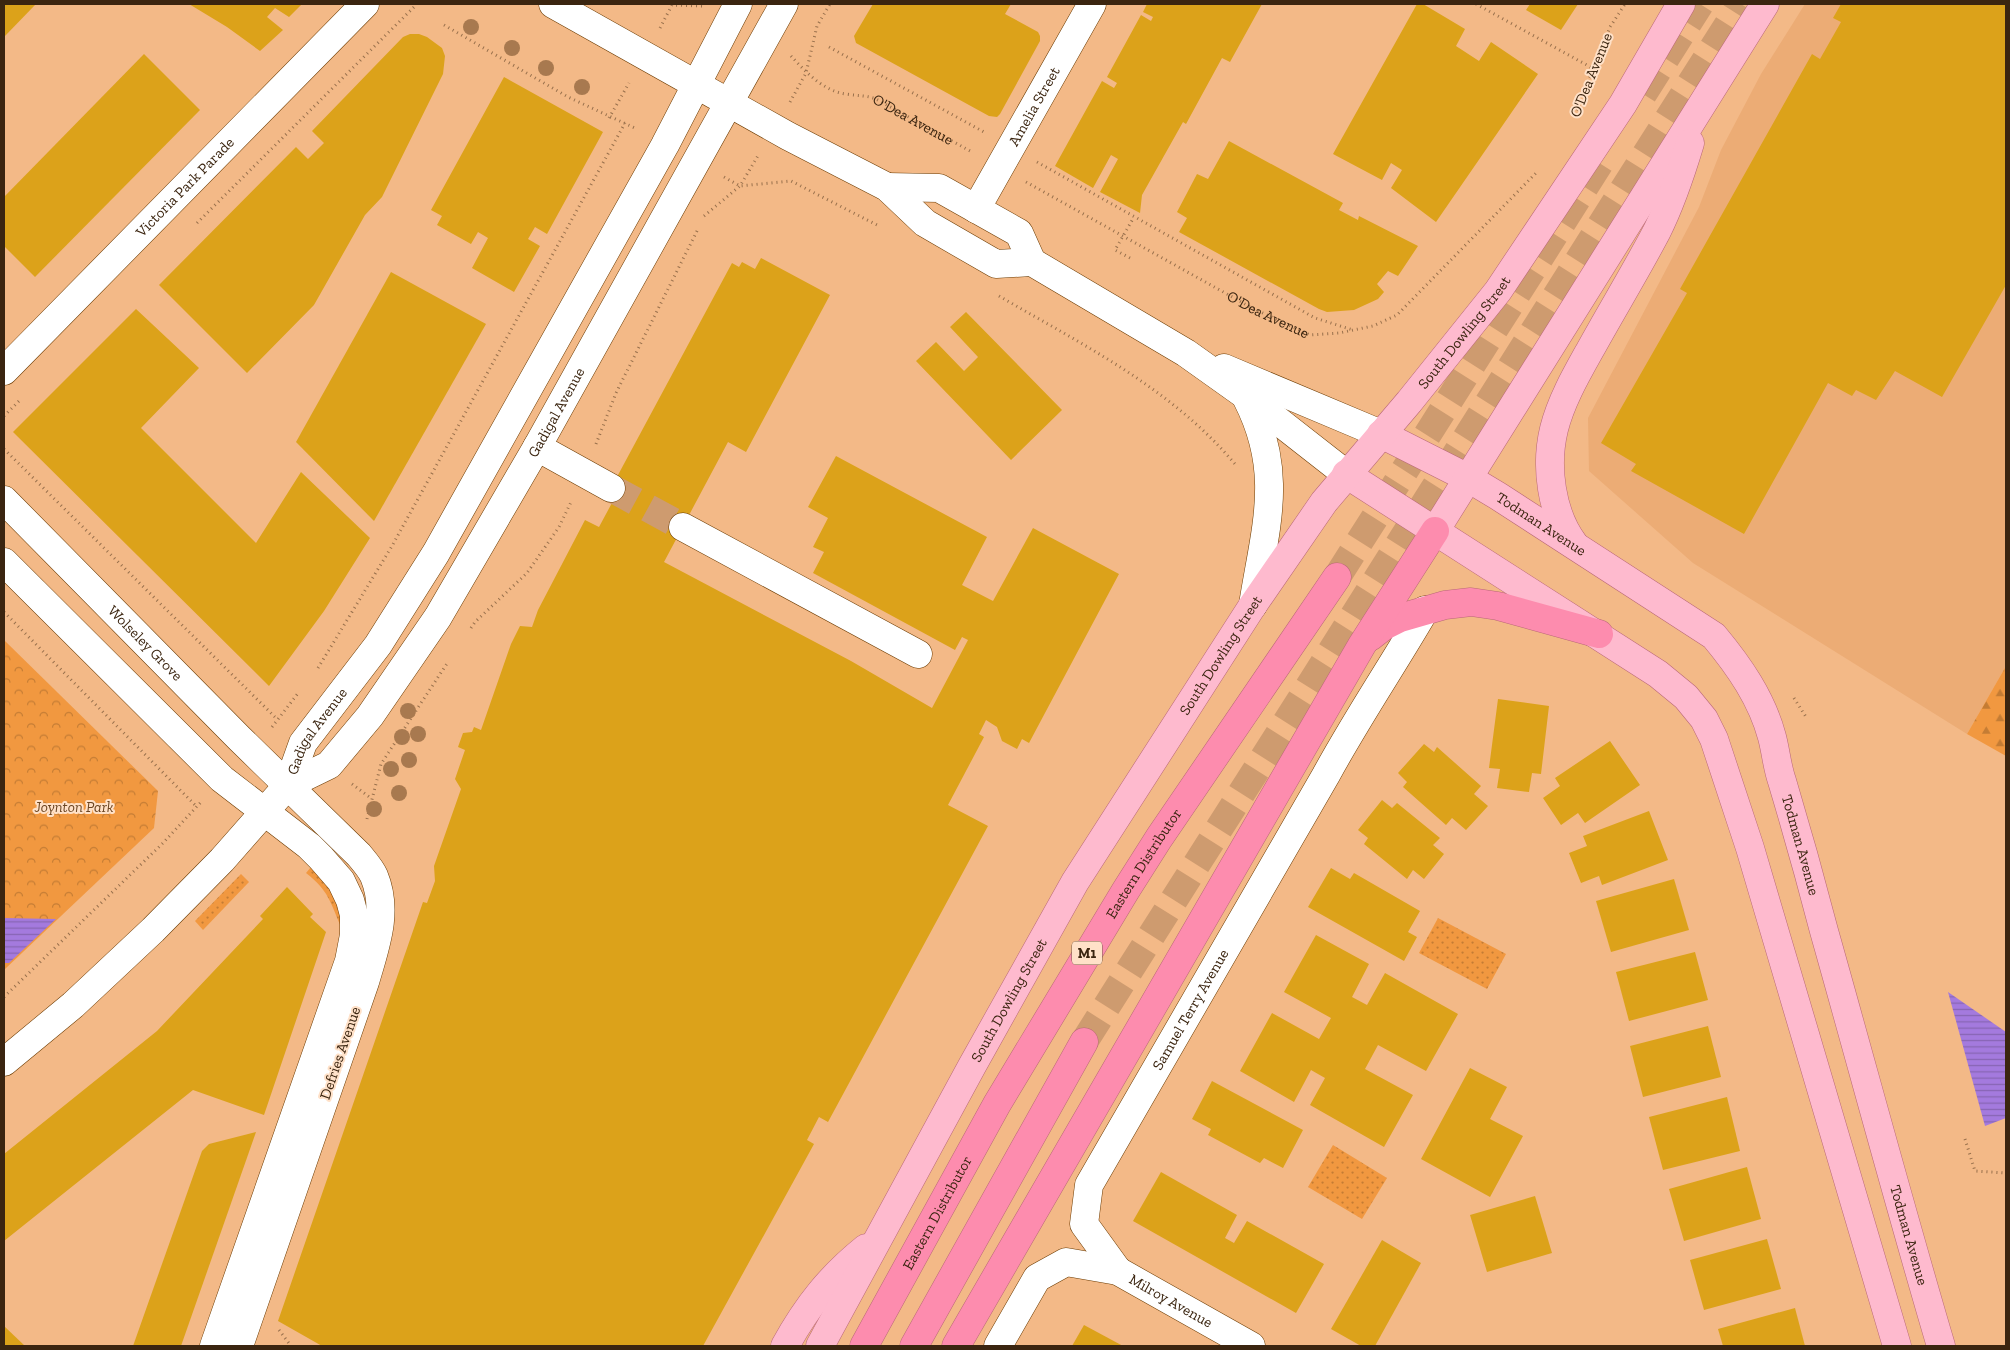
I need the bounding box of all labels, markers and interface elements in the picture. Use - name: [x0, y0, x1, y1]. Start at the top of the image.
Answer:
- street label: O'Dea Avenue: [1566, 30, 1616, 120]
- street label: Amelia Street: [1005, 63, 1064, 149]
- street label: O'Dea Avenue: [870, 90, 956, 149]
- street label: Victoria Park Parade: [131, 133, 238, 241]
- street label: South Dowling Street: [1414, 272, 1515, 392]
- street label: O'Dea Avenue: [1224, 287, 1312, 342]
- street label: Gadigal Avenue: [524, 364, 589, 461]
- street label: Todman Avenue: [1493, 488, 1590, 560]
- street label: South Dowling Street: [1176, 592, 1266, 719]
- street label: Wolseley Grove: [104, 602, 186, 684]
- street label: Gadigal Avenue: [283, 684, 351, 777]
- street label: Todman Avenue: [1778, 793, 1823, 897]
- park label: Joynton Park: [33, 798, 114, 816]
- street label: Eastern Distributor: [1102, 805, 1186, 922]
- street label: South Dowling Street: [967, 935, 1051, 1065]
- road number: M1: [1072, 941, 1102, 964]
- street label: Samuel Terry Avenue: [1148, 946, 1232, 1073]
- street label: Defries Avenue: [316, 1004, 364, 1102]
- street label: Eastern Distributor: [899, 1153, 976, 1273]
- street label: Todman Avenue: [1886, 1183, 1932, 1287]
- street label: Milroy Avenue: [1126, 1270, 1216, 1332]

